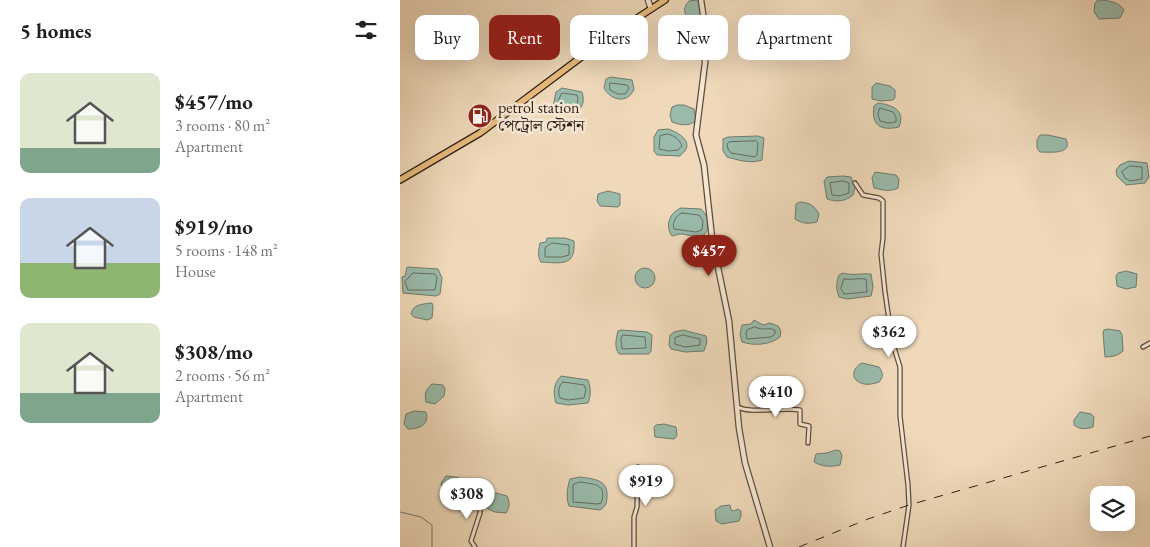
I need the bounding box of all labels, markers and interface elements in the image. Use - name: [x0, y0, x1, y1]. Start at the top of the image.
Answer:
- chip: Buy: [415, 15, 479, 60]
- chip: Rent: [489, 15, 560, 60]
- chip: Filters: [570, 15, 648, 60]
- chip: New: [658, 15, 728, 60]
- chip: Apartment: [738, 15, 850, 60]
- icon: filters: [352, 16, 380, 44]
- text: 5 homes: [20, 17, 92, 44]
- text: $457/mo: [175, 88, 253, 115]
- icon: home: [60, 93, 120, 153]
- place label: petrol station পেট্রোল স্টেশন: [498, 97, 585, 136]
- fuel station icon: petrol station পেট্রোল স্টেশন: [467, 103, 493, 129]
- text: 3 rooms · 80 m²: [175, 115, 270, 136]
- text: Apartment: [175, 136, 243, 157]
- text: $919/mo: [175, 213, 253, 240]
- icon: home: [60, 218, 120, 278]
- pin: $457: [679, 234, 739, 277]
- text: 5 rooms · 148 m²: [175, 240, 278, 261]
- text: $457: [693, 240, 725, 261]
- text: House: [175, 261, 216, 282]
- pin: $362: [859, 316, 919, 358]
- text: $362: [873, 321, 905, 342]
- text: $308/mo: [175, 338, 253, 365]
- icon: home: [60, 343, 120, 403]
- text: 2 rooms · 56 m²: [175, 365, 270, 386]
- pin: $410: [746, 376, 806, 418]
- text: $410: [760, 381, 792, 402]
- text: Apartment: [175, 386, 243, 407]
- pin: $919: [616, 464, 676, 507]
- text: $919: [630, 470, 662, 491]
- pin: $308: [437, 478, 497, 520]
- text: $308: [451, 483, 483, 504]
- map controls: [1090, 486, 1135, 531]
- button: layers: [1090, 486, 1135, 531]

